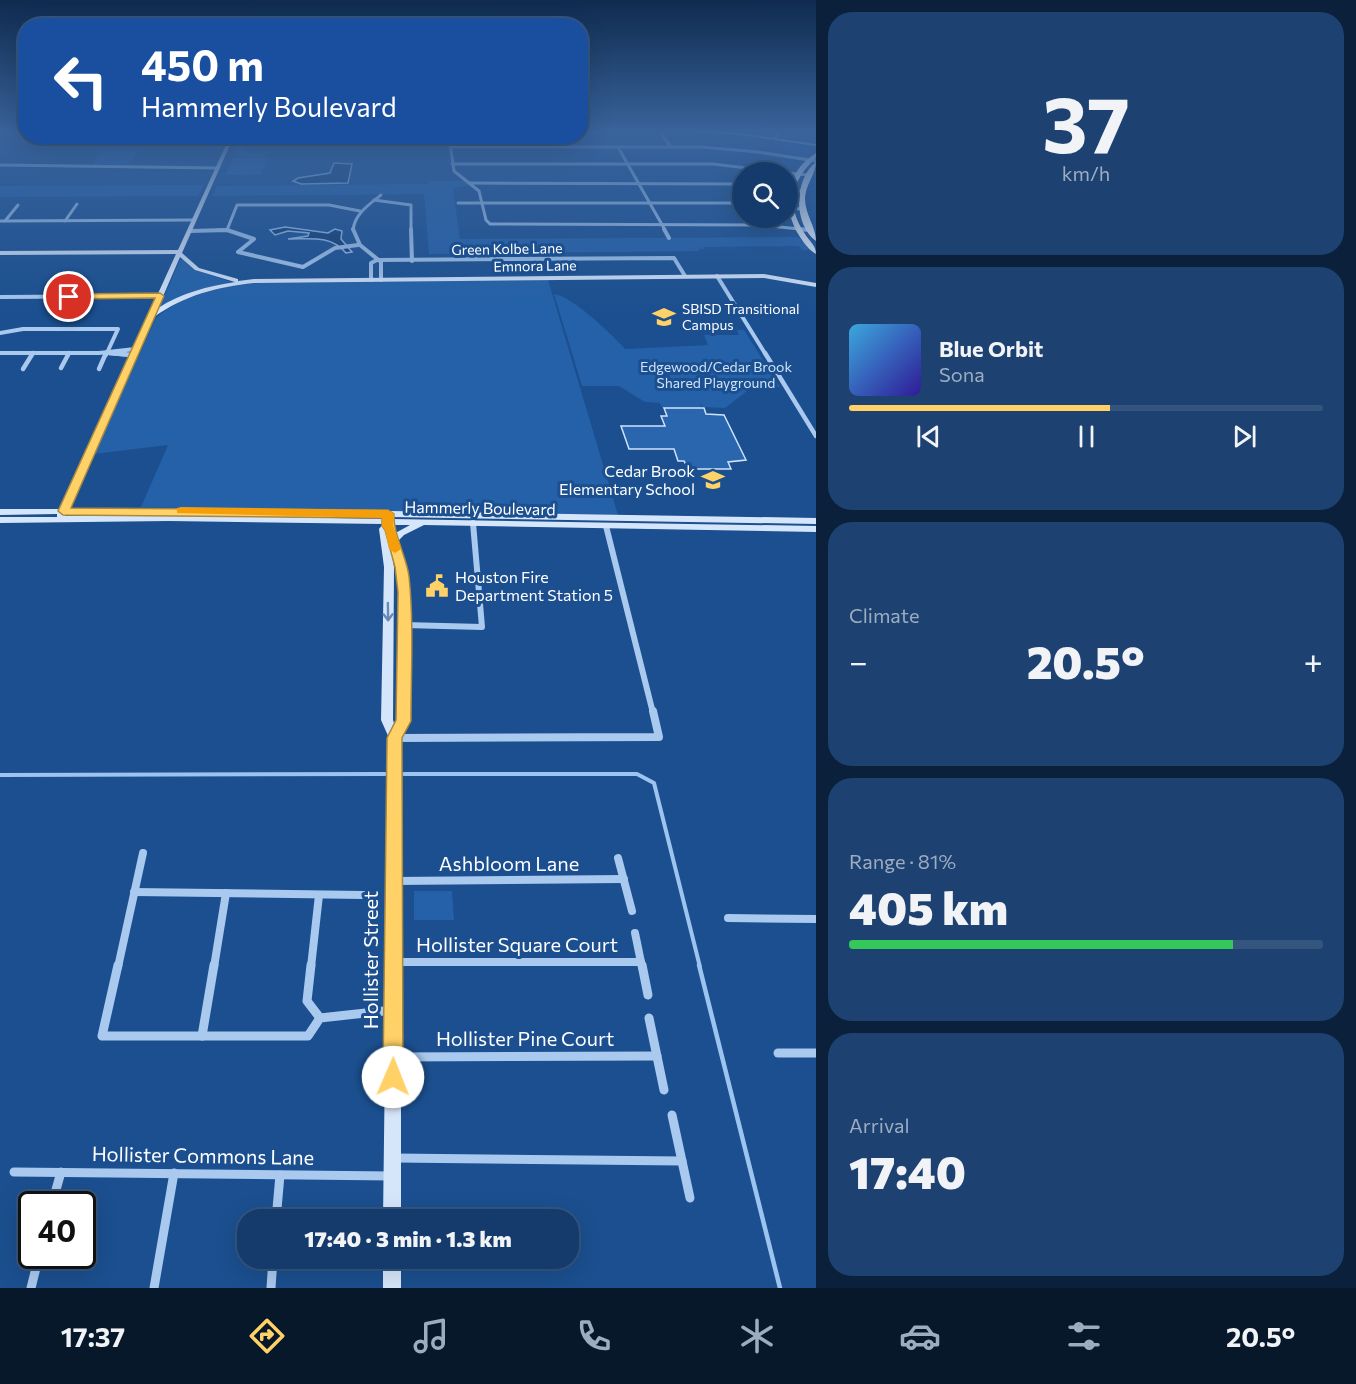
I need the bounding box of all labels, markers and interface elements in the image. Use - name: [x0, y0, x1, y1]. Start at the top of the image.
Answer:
- text: 450 m: [141, 38, 264, 90]
- icon: left: [42, 42, 120, 120]
- text: 37: [1042, 74, 1130, 169]
- text: Hammerly Boulevard: [141, 90, 397, 123]
- text: km/h: [1062, 161, 1110, 185]
- map controls: [732, 162, 798, 228]
- button: search: [732, 162, 798, 228]
- street label: Green Kolbe Lane: [451, 239, 563, 258]
- street label: Emnora Lane: [493, 256, 577, 275]
- pin: [43, 271, 94, 322]
- icon: arrive: [52, 280, 85, 313]
- place label: SBISD Transitional Campus: [682, 300, 800, 333]
- school or university icon: SBISD Transitional Campus: [651, 304, 677, 330]
- text: Blue Orbit: [939, 335, 1043, 362]
- park label: Edgewood/Cedar Brook Shared Playground: [640, 358, 792, 391]
- text: Sona: [939, 362, 985, 386]
- icon: previous: [912, 420, 945, 453]
- icon: pause: [1070, 420, 1103, 453]
- icon: next: [1228, 420, 1261, 453]
- place label: Cedar Brook Elementary School: [559, 461, 695, 498]
- school or university icon: Cedar Brook Elementary School: [700, 467, 726, 493]
- street label: Hammerly Boulevard: [404, 497, 556, 518]
- place label: Houston Fire Department Station 5: [455, 567, 613, 604]
- public building icon: Houston Fire Department Station 5: [424, 573, 450, 599]
- one-way arrow: [383, 601, 394, 621]
- text: Climate: [849, 603, 919, 627]
- text: 20.5°: [1027, 633, 1145, 688]
- text: −: [849, 640, 868, 681]
- text: +: [1304, 640, 1323, 681]
- text: Range · 81%: [849, 849, 956, 873]
- street label: Ashbloom Lane: [439, 851, 579, 875]
- text: 405 km: [849, 879, 1008, 934]
- street label: Hollister Street: [358, 891, 382, 1029]
- street label: Hollister Square Court: [416, 932, 618, 956]
- street label: Hollister Pine Court: [436, 1026, 614, 1050]
- position arrow: [361, 1045, 425, 1109]
- text: Arrival: [849, 1113, 910, 1137]
- street label: Hollister Commons Lane: [92, 1141, 314, 1169]
- text: 17:40: [849, 1143, 966, 1198]
- speed limit sign: 40: [18, 1191, 96, 1269]
- text: 17:40 · 3 min · 1.3 km: [304, 1225, 512, 1252]
- icon: directions: [246, 1315, 288, 1357]
- icon: music: [410, 1315, 452, 1357]
- icon: phone: [573, 1315, 615, 1357]
- icon: climate: [736, 1315, 778, 1357]
- icon: car: [899, 1315, 941, 1357]
- icon: filters: [1063, 1315, 1105, 1357]
- text: 17:37: [61, 1320, 125, 1353]
- text: 20.5°: [1226, 1320, 1295, 1353]

